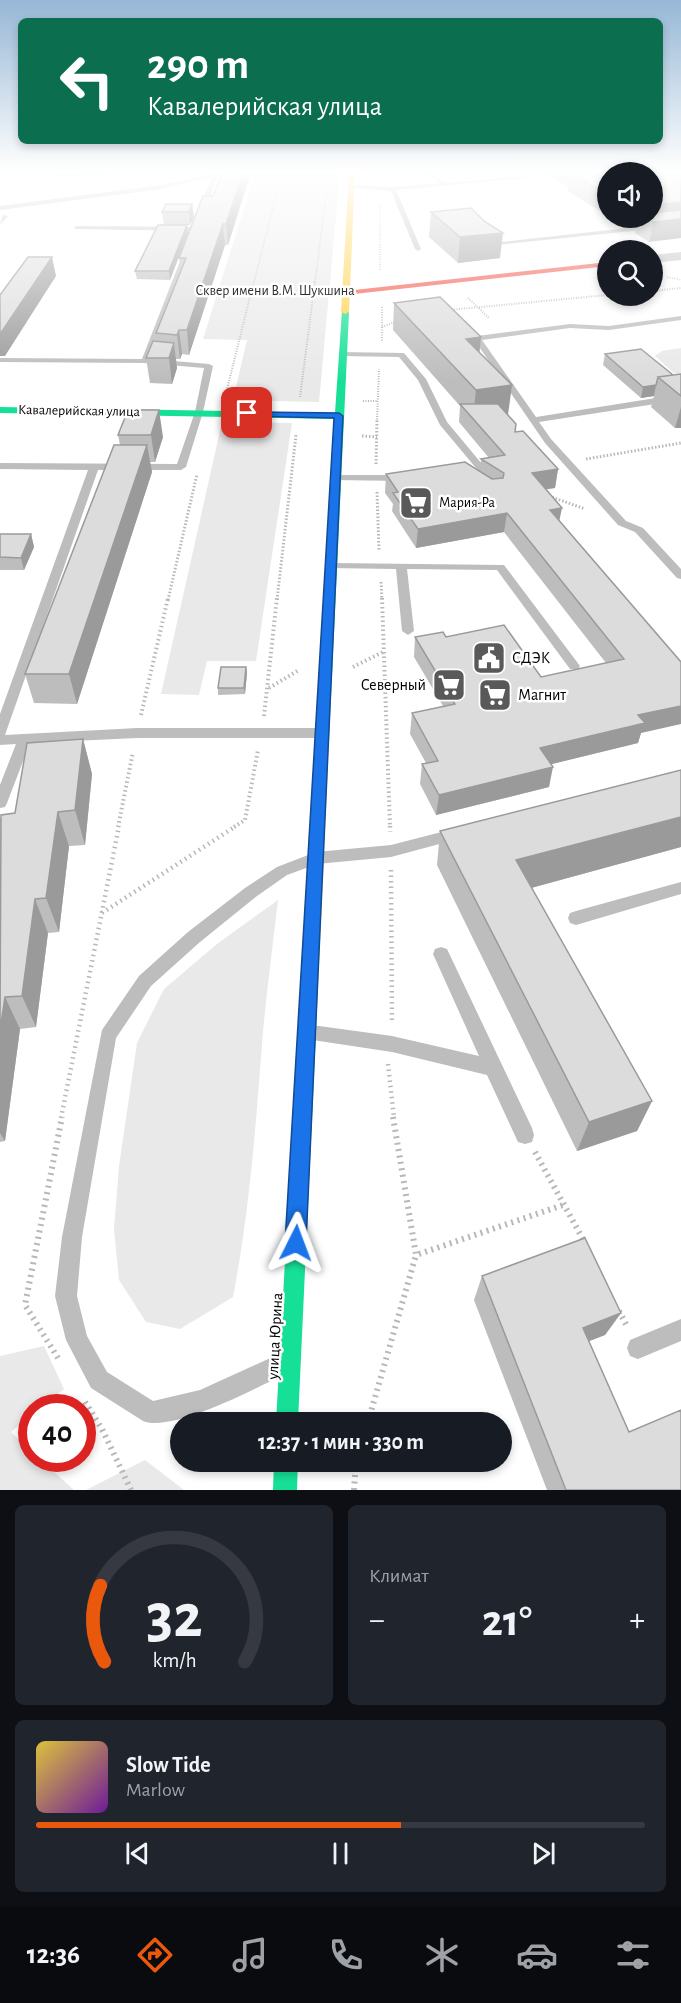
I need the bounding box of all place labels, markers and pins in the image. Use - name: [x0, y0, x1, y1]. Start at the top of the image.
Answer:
- pin: [221, 387, 272, 438]
- supermarket icon: Мария-Ра: [398, 485, 434, 521]
- place label: Мария-Ра: [439, 496, 496, 510]
- public building icon: СДЭК: [471, 640, 507, 676]
- place label: СДЭК: [512, 650, 550, 666]
- supermarket icon: Северный: [431, 667, 467, 703]
- place label: Северный: [361, 677, 426, 693]
- supermarket icon: Магнит: [477, 677, 513, 713]
- place label: Магнит: [518, 687, 566, 703]

